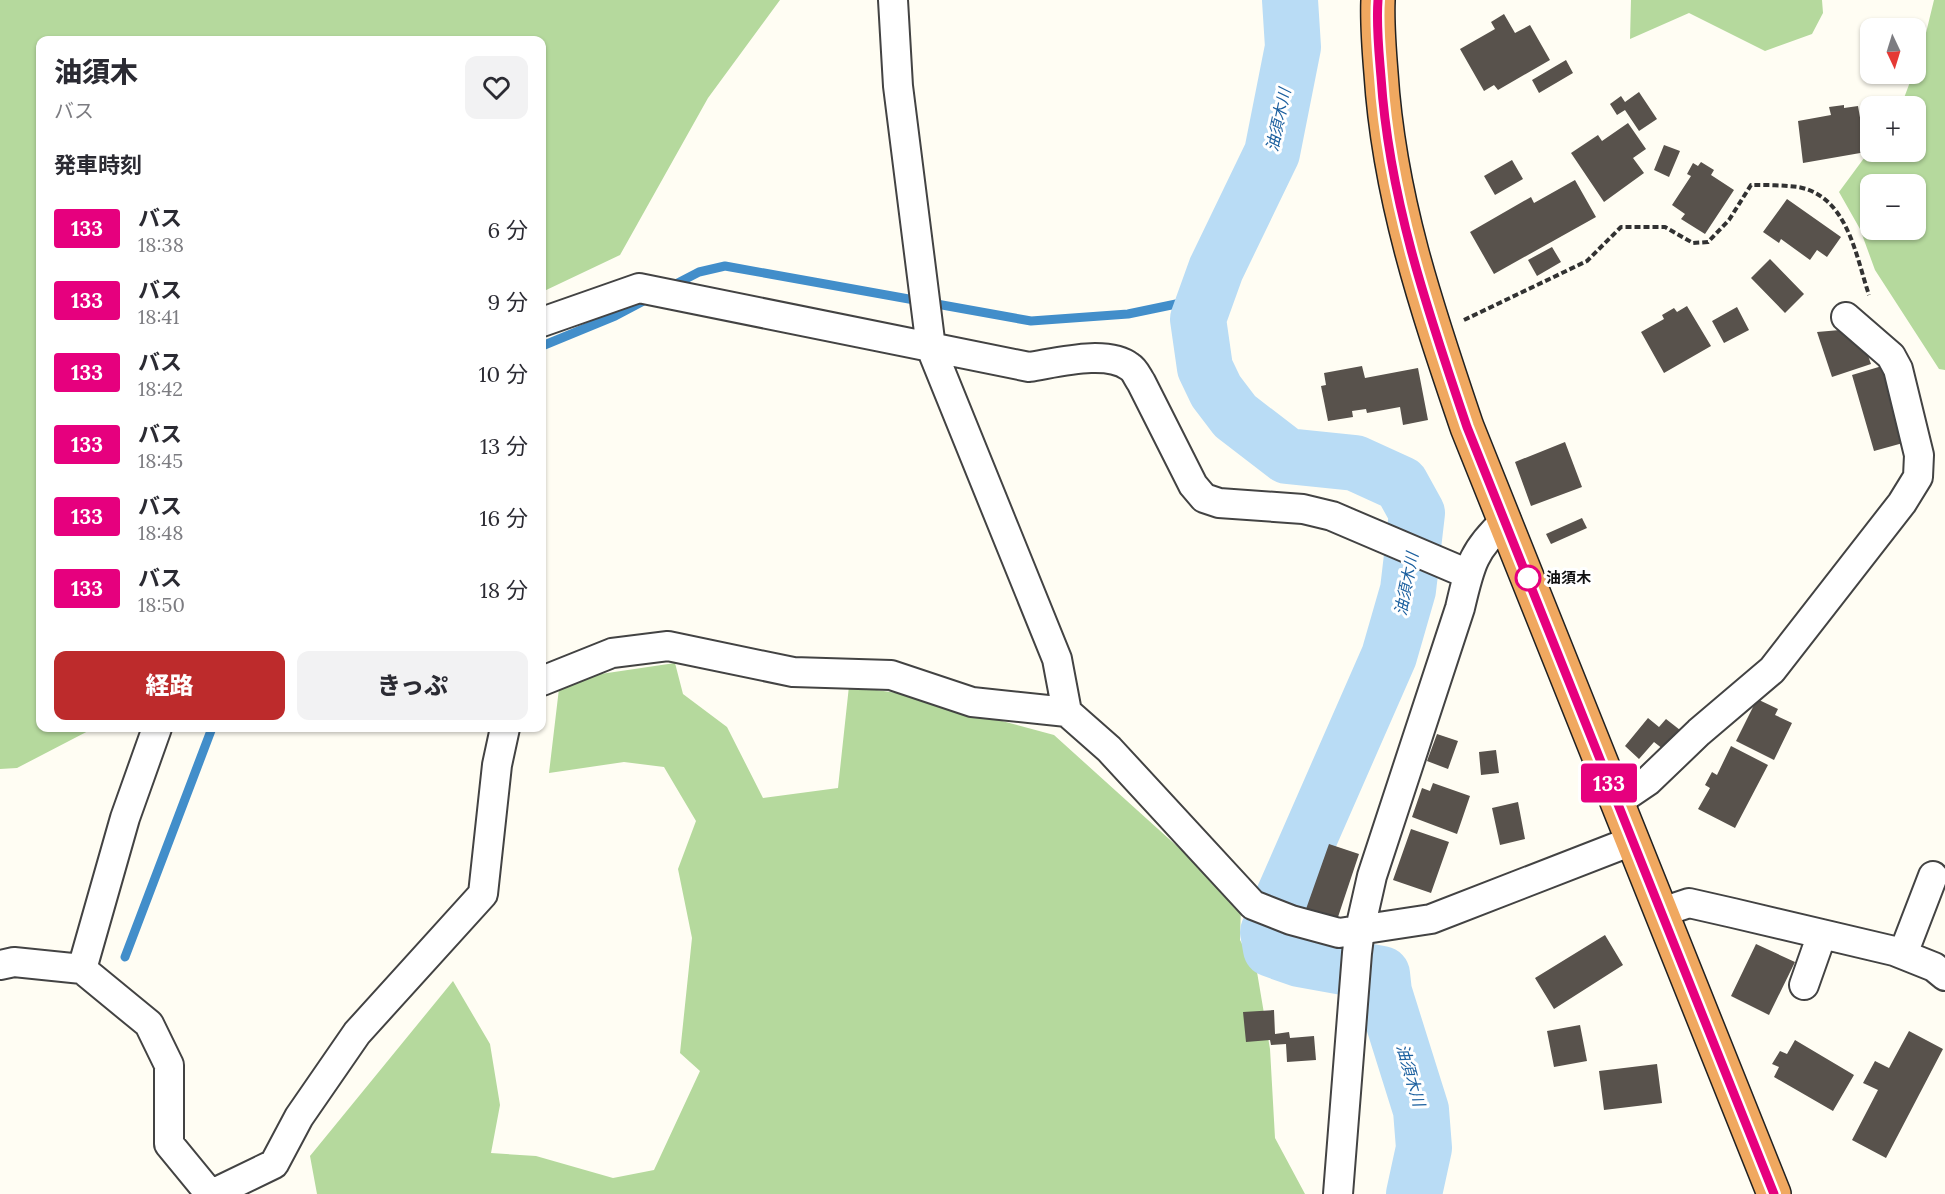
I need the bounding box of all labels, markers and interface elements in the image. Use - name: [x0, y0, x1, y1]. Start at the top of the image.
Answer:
- north arrow: [1860, 18, 1926, 84]
- map controls: [1860, 18, 1926, 240]
- text: 油須木: [54, 54, 138, 90]
- button: heart: [465, 56, 528, 119]
- water label: 油須木川: [1262, 85, 1295, 153]
- button: +: [1860, 96, 1926, 162]
- text: バス: [54, 98, 94, 123]
- text: 発車時刻: [54, 151, 142, 179]
- button: −: [1860, 174, 1926, 240]
- text: バス: [138, 204, 182, 232]
- text: 133: [71, 215, 103, 242]
- text: 6 分: [487, 216, 528, 244]
- text: 18:38: [138, 232, 184, 257]
- text: バス: [138, 276, 182, 304]
- text: 133: [71, 287, 103, 314]
- text: 9 分: [487, 288, 528, 316]
- text: 18:41: [138, 304, 180, 329]
- text: バス: [138, 348, 182, 376]
- text: 133: [71, 359, 103, 386]
- text: 10 分: [479, 360, 528, 388]
- text: 18:42: [138, 376, 183, 401]
- text: バス: [138, 420, 182, 448]
- text: 133: [71, 431, 103, 458]
- text: 13 分: [480, 432, 528, 460]
- text: 18:45: [138, 448, 183, 473]
- text: バス: [138, 492, 182, 520]
- text: 133: [71, 503, 103, 530]
- text: 16 分: [479, 504, 528, 532]
- text: 18:48: [138, 520, 184, 545]
- water label: 油須木川: [1390, 549, 1422, 617]
- text: バス: [138, 564, 182, 592]
- marker: 油須木: [1515, 565, 1541, 591]
- place label: 油須木: [1546, 568, 1591, 587]
- text: 133: [71, 575, 103, 602]
- text: 18 分: [480, 576, 528, 604]
- text: 18:50: [138, 592, 185, 617]
- button: 経路: [54, 651, 285, 720]
- button: きっぷ: [297, 651, 528, 720]
- line badge: 133: [1574, 764, 1644, 802]
- text: 133: [1593, 770, 1625, 797]
- water label: 油須木川: [1393, 1041, 1430, 1110]

